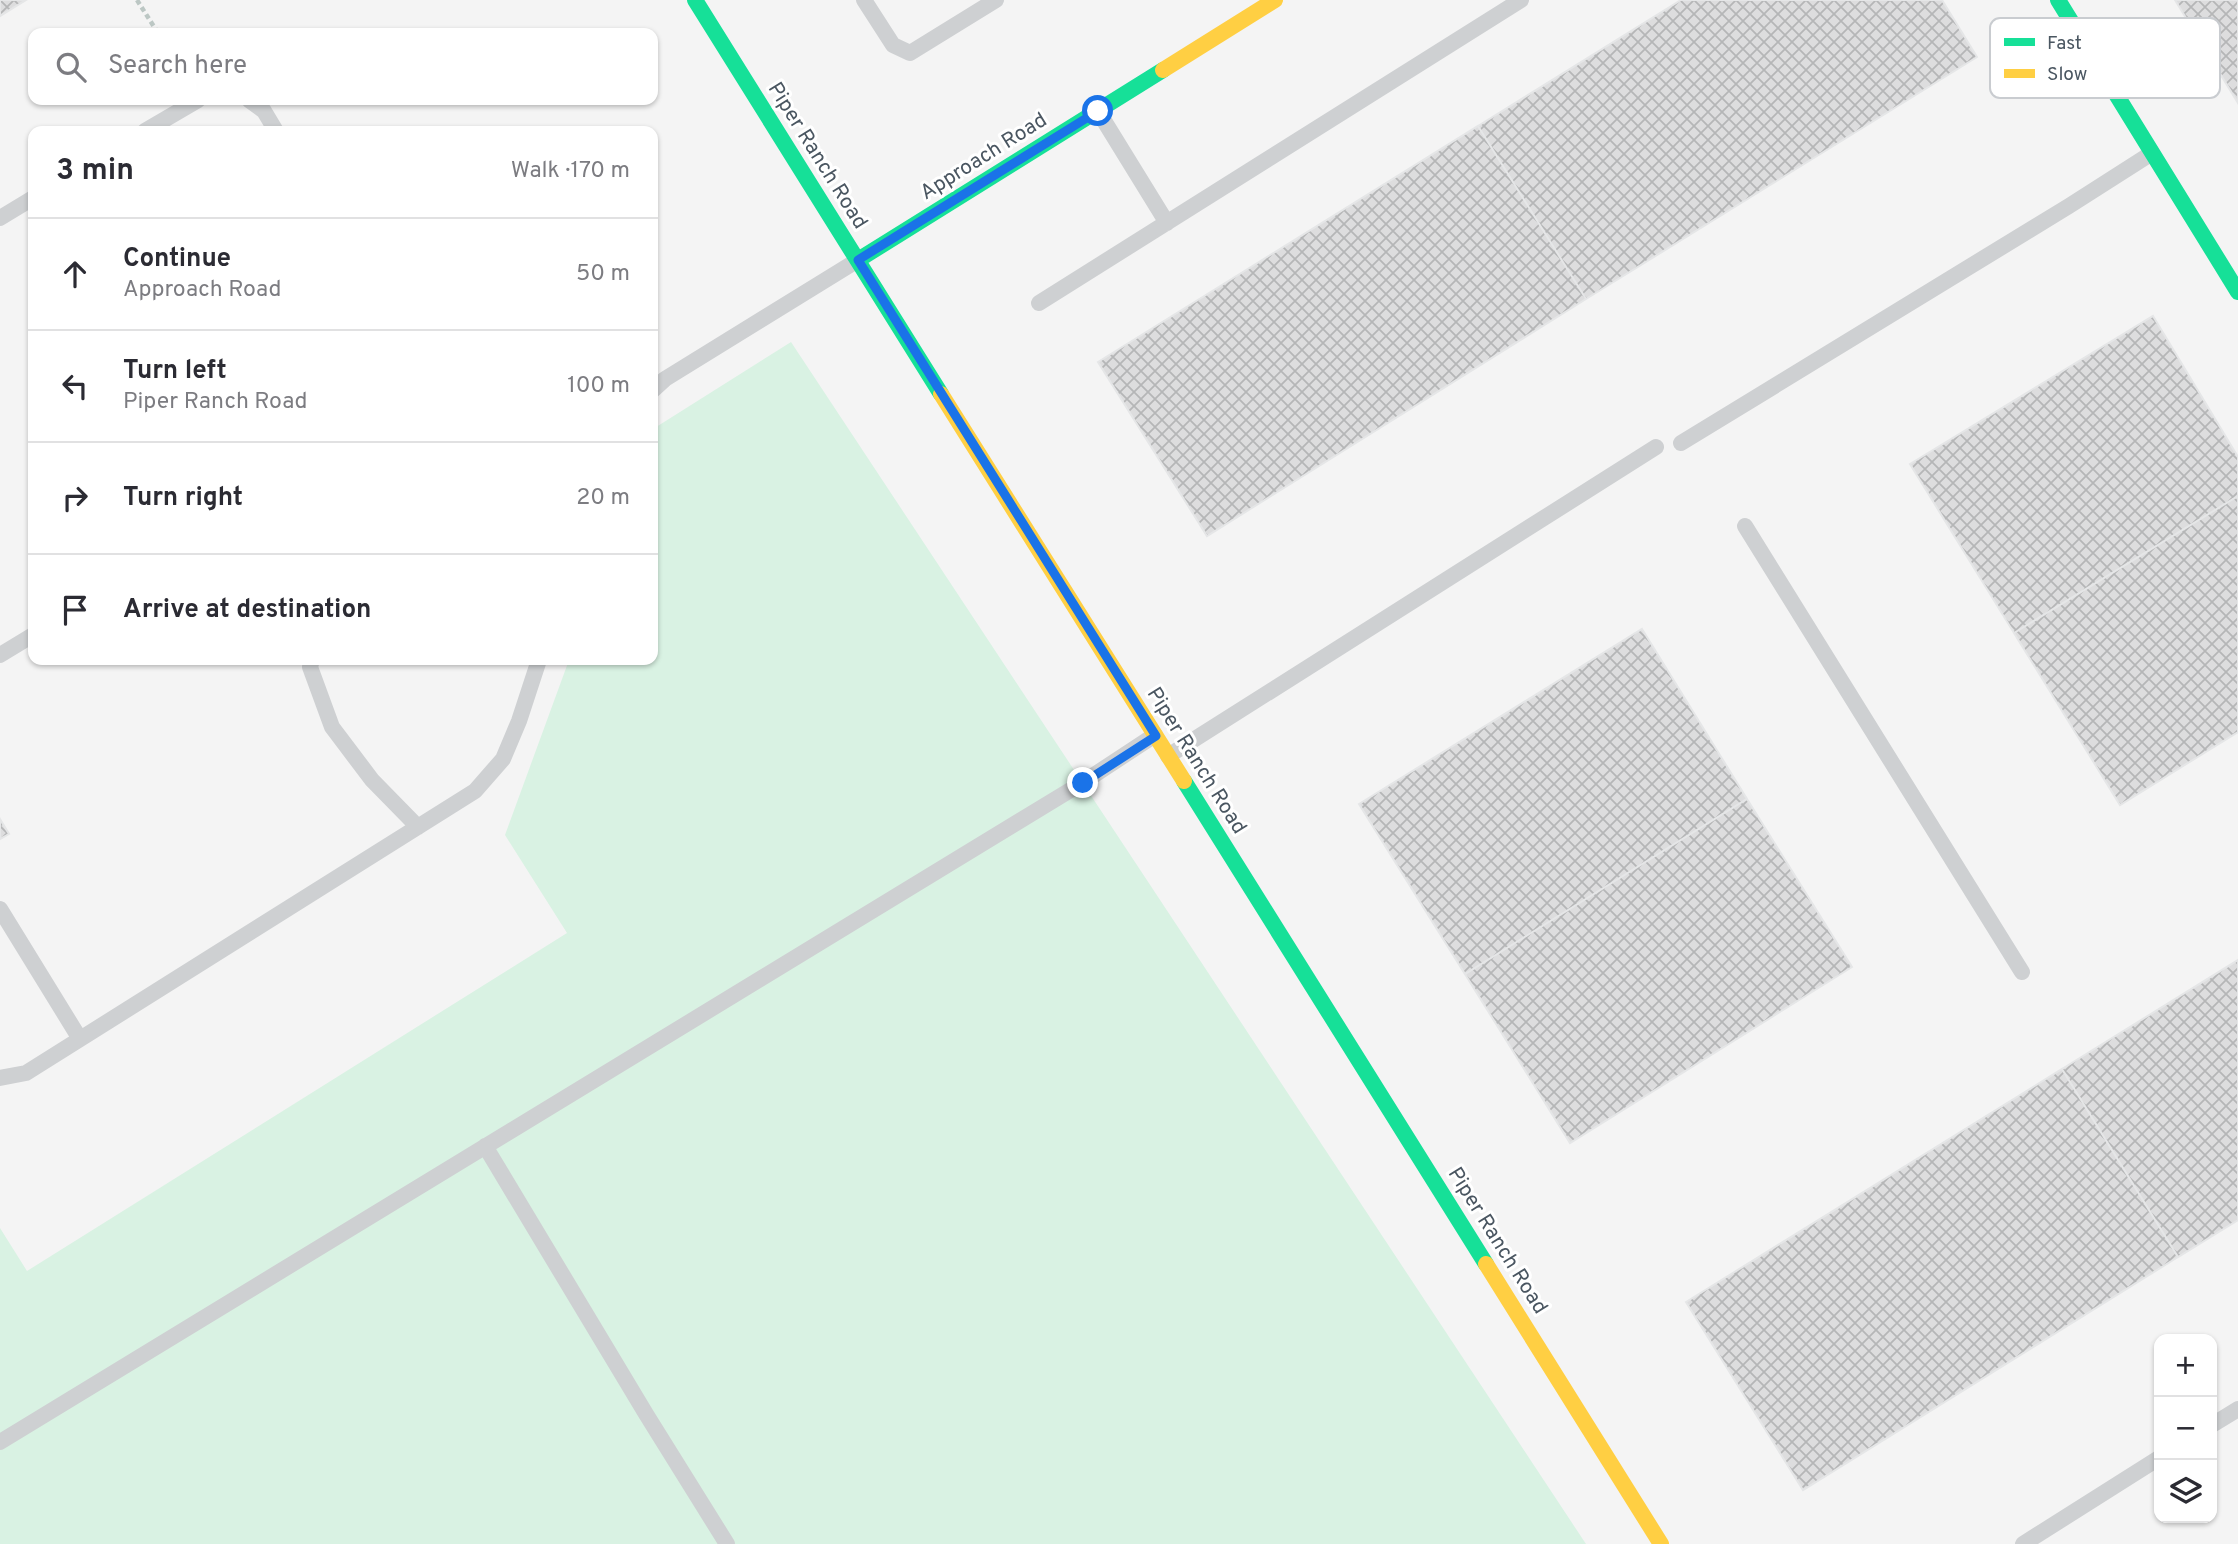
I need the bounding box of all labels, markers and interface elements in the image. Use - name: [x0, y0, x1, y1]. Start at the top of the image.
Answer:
- legend: [1990, 18, 2220, 98]
- search box: [28, 28, 658, 105]
- text: Fast: [2047, 32, 2082, 56]
- icon: search: [52, 48, 90, 86]
- text: Search here: [108, 50, 247, 83]
- text: Slow: [2047, 63, 2087, 87]
- street label: Piper Ranch Road: [761, 77, 873, 235]
- route start: [1082, 95, 1113, 126]
- street label: Approach Road: [916, 107, 1052, 207]
- text: 3 min: [56, 153, 134, 190]
- text: Walk · 170 m: [511, 157, 630, 186]
- text: Continue: [123, 243, 231, 276]
- icon: ahead: [56, 255, 94, 293]
- text: 50 m: [576, 260, 630, 289]
- text: Approach Road: [123, 276, 281, 305]
- text: Turn left: [123, 355, 227, 388]
- icon: left: [56, 367, 94, 405]
- text: 100 m: [567, 372, 630, 401]
- text: Piper Ranch Road: [123, 388, 308, 417]
- icon: right: [56, 479, 94, 517]
- text: Turn right: [123, 482, 243, 515]
- text: 20 m: [576, 484, 630, 513]
- icon: arrive: [56, 591, 94, 629]
- text: Arrive at destination: [123, 594, 371, 627]
- street label: Piper Ranch Road: [1140, 682, 1252, 840]
- route end: [1067, 767, 1098, 798]
- street label: Piper Ranch Road: [1441, 1162, 1553, 1320]
- map controls: [2154, 1334, 2217, 1523]
- button: +: [2154, 1334, 2217, 1397]
- button: −: [2154, 1397, 2217, 1460]
- button: layers: [2154, 1460, 2217, 1523]

